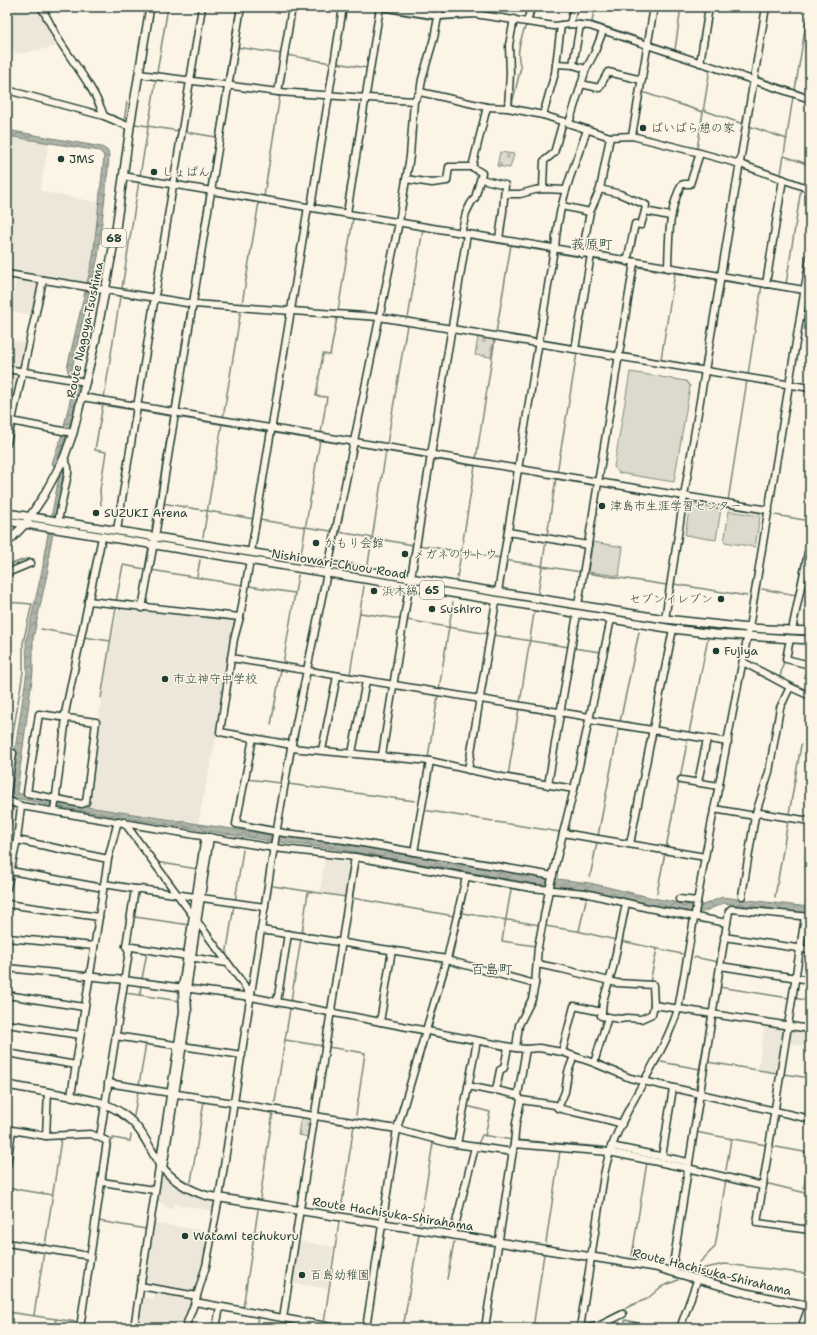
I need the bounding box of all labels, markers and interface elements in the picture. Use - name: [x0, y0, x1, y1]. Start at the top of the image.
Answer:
- place label: ばいばら憩の家: [651, 120, 735, 136]
- marker: ばいばら憩の家: [638, 123, 648, 133]
- place label: JMS: [69, 151, 95, 167]
- marker: JMS: [56, 154, 66, 164]
- place label: しょぱん: [162, 164, 210, 180]
- marker: しょぱん: [149, 167, 159, 177]
- road number: 68: [102, 229, 126, 247]
- district label: 莪原町: [571, 235, 613, 253]
- street label: Route Nagoya-Tsushima: [63, 260, 107, 400]
- place label: 津島市生涯学習センター: [610, 498, 742, 514]
- marker: 津島市生涯学習センター: [597, 501, 607, 511]
- place label: SUZUKI Arena: [104, 505, 188, 521]
- marker: SUZUKI Arena: [91, 508, 101, 518]
- place label: かもり会館: [324, 535, 384, 551]
- marker: かもり会館: [311, 538, 321, 548]
- street label: Nishiowari-Chuou Road: [270, 545, 408, 583]
- place label: メガネのサトウ: [413, 546, 497, 562]
- marker: メガネのサトウ: [400, 549, 410, 559]
- road number: 65: [420, 581, 444, 599]
- place label: 浜木綿: [382, 583, 418, 599]
- marker: 浜木綿: [369, 586, 379, 596]
- place label: セブンイレブン: [629, 591, 713, 607]
- marker: セブンイレブン: [716, 594, 726, 604]
- place label: Sushiro: [440, 601, 482, 617]
- marker: Sushiro: [427, 604, 437, 614]
- place label: Fujiya: [724, 643, 758, 659]
- marker: Fujiya: [711, 646, 721, 656]
- place label: 市立神守中学校: [173, 671, 257, 687]
- marker: 市立神守中学校: [160, 674, 170, 684]
- district label: 百島町: [471, 960, 513, 978]
- street label: Route Hachisuka-Shirahama: [311, 1193, 475, 1235]
- place label: Watami techukuru: [193, 1228, 299, 1244]
- marker: Watami techukuru: [180, 1231, 190, 1241]
- street label: Route Hachisuka-Shirahama: [631, 1244, 794, 1300]
- place label: 百島幼稚園: [310, 1267, 370, 1283]
- marker: 百島幼稚園: [297, 1270, 307, 1280]

